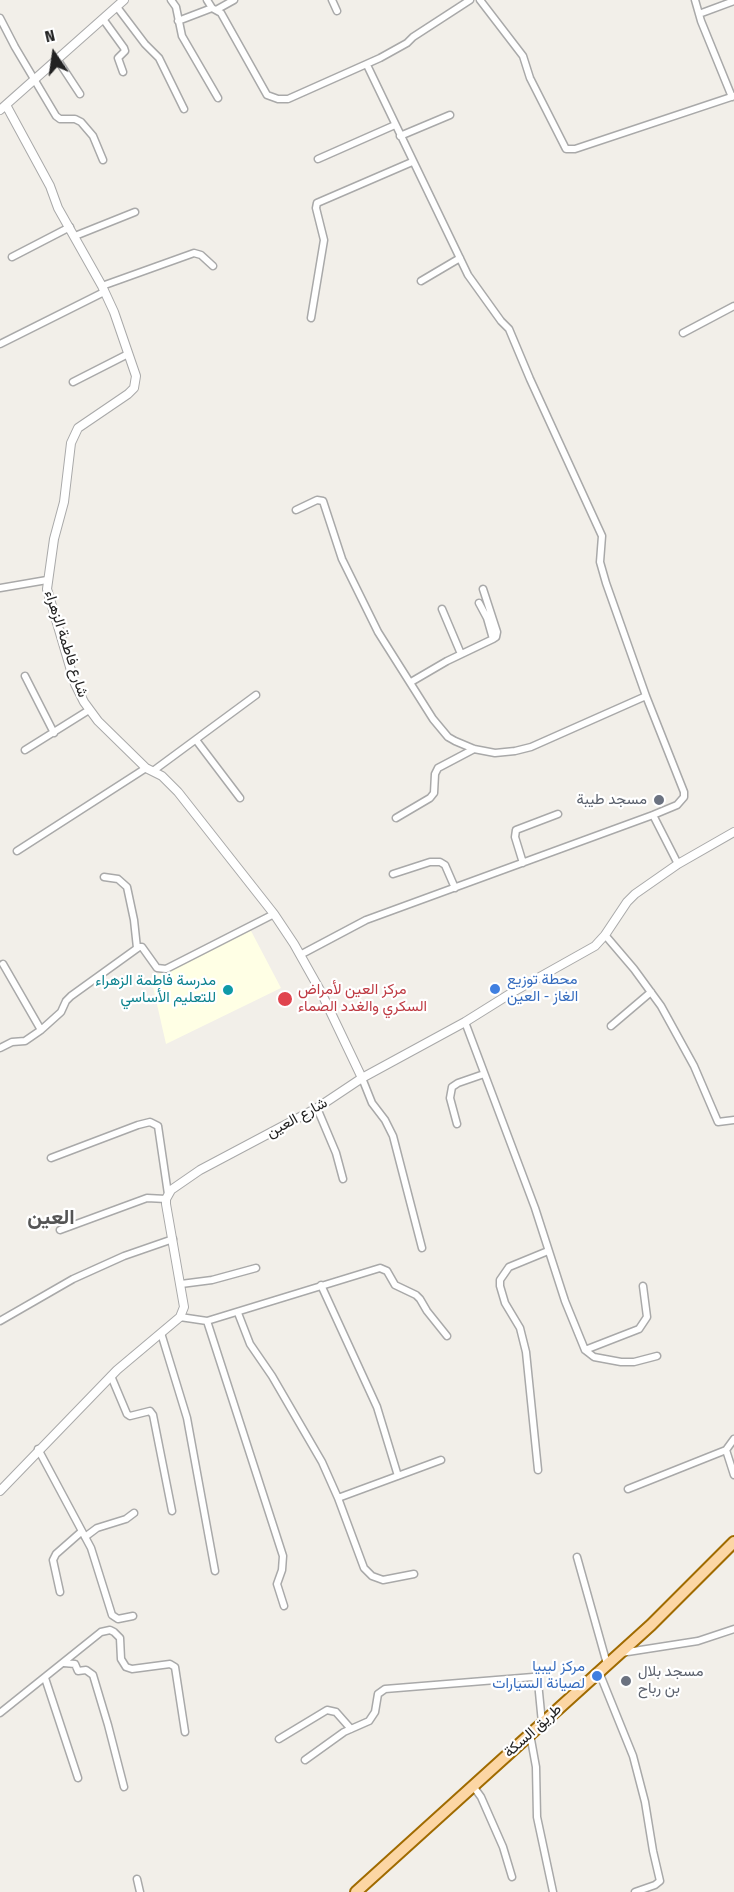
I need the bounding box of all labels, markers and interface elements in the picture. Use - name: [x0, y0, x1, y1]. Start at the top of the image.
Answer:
- north arrow: [24, 24, 84, 84]
- text: N: [43, 26, 57, 46]
- street label: شارع فاطمة الزهراء: [40, 588, 92, 700]
- place label: مسجد طيبة: [576, 791, 647, 809]
- marker: مسجد طيبة: [652, 793, 666, 807]
- place label: محطة توزيع الغاز - العين: [507, 971, 578, 1006]
- place label: مدرسة فاطمة الزهراء للتعليم الأساسي: [95, 972, 216, 1007]
- place label: مركز العين لأمراض السكري والغدد الصماء: [298, 981, 427, 1016]
- marker: محطة توزيع الغاز - العين: [488, 982, 502, 996]
- marker: مدرسة فاطمة الزهراء للتعليم الأساسي: [221, 983, 235, 997]
- marker: مركز العين لأمراض السكري والغدد الصماء: [276, 990, 294, 1008]
- street label: شارع العين: [263, 1094, 331, 1142]
- district label: العين: [27, 1205, 75, 1231]
- place label: مركز ليبيا لصيانة السيارات: [492, 1658, 585, 1693]
- place label: مسجد بلال بن رباح: [638, 1663, 703, 1698]
- marker: مركز ليبيا لصيانة السيارات: [590, 1669, 604, 1683]
- marker: مسجد بلال بن رباح: [619, 1674, 633, 1688]
- street label: طريق السكة: [501, 1700, 565, 1762]

